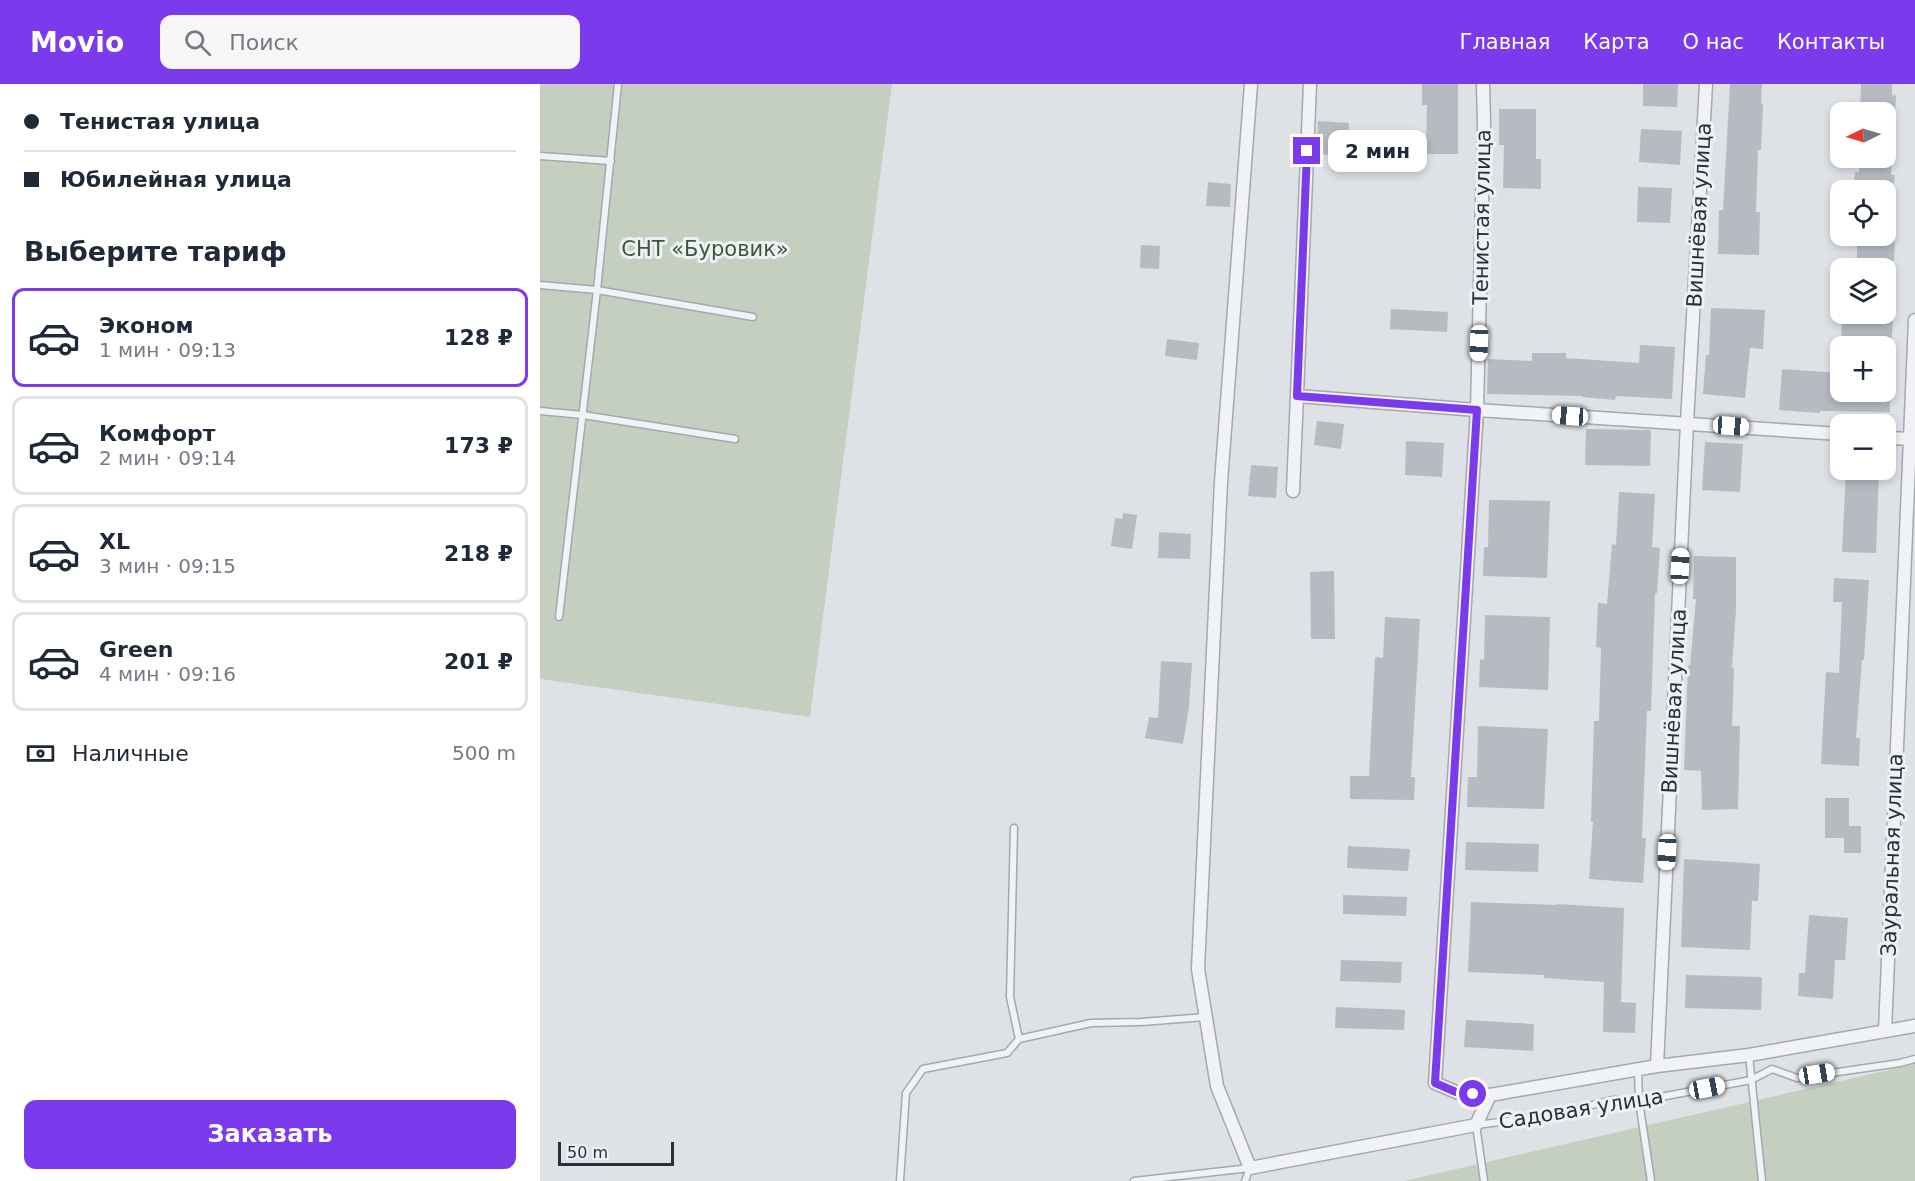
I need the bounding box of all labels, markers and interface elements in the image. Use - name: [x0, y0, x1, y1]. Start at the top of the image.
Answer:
- search box: [160, 15, 580, 69]
- text: Movio: [30, 26, 124, 59]
- icon: search: [181, 26, 214, 59]
- text: Поиск: [229, 30, 299, 55]
- text: Главная: [1460, 30, 1550, 54]
- text: Карта: [1583, 30, 1650, 54]
- text: О нас: [1683, 30, 1744, 54]
- text: Контакты: [1777, 30, 1885, 54]
- north arrow: [1830, 102, 1896, 168]
- map controls: [1830, 102, 1896, 480]
- text: Тенистая улица: [60, 109, 260, 134]
- street label: Вишнёвая улица: [1682, 122, 1716, 308]
- street label: Тенистая улица: [1468, 129, 1496, 306]
- callout: 2 мин: [1328, 130, 1427, 172]
- route end: [1293, 137, 1320, 164]
- text: 2 мин: [1345, 139, 1410, 163]
- text: Юбилейная улица: [60, 167, 292, 192]
- button: locate: [1830, 180, 1896, 246]
- text: Выберите тариф: [24, 236, 287, 267]
- park label: СНТ «Буровик»: [621, 237, 789, 261]
- button: layers: [1830, 258, 1896, 324]
- icon: car: [27, 311, 81, 365]
- text: Эконом: [99, 313, 194, 338]
- text: 128 ₽: [444, 325, 513, 350]
- car: [1469, 325, 1489, 361]
- button: +: [1830, 336, 1896, 402]
- text: 1 мин · 09:13: [99, 338, 236, 362]
- car: [1551, 406, 1589, 426]
- button: −: [1830, 414, 1896, 480]
- car: [1712, 416, 1750, 436]
- icon: car: [27, 419, 81, 473]
- text: Комфорт: [99, 421, 216, 446]
- text: 173 ₽: [444, 433, 513, 458]
- text: 2 мин · 09:14: [99, 446, 236, 470]
- icon: car: [27, 527, 81, 581]
- text: XL: [99, 529, 130, 554]
- text: 218 ₽: [444, 541, 513, 566]
- car: [1670, 548, 1690, 584]
- text: 3 мин · 09:15: [99, 554, 236, 578]
- street label: Вишнёвая улица: [1657, 608, 1691, 794]
- icon: car: [27, 635, 81, 689]
- text: Green: [99, 637, 173, 662]
- text: 201 ₽: [444, 649, 513, 674]
- text: 4 мин · 09:16: [99, 662, 236, 686]
- icon: cash: [24, 737, 57, 770]
- text: Наличные: [72, 741, 189, 766]
- text: 500 m: [452, 741, 516, 765]
- street label: Зауральная улица: [1876, 753, 1908, 957]
- car: [1657, 834, 1677, 870]
- car: [1798, 1062, 1836, 1086]
- car: [1688, 1076, 1726, 1100]
- route start: [1459, 1080, 1486, 1107]
- street label: Садовая улица: [1497, 1084, 1665, 1134]
- button: Заказать: [24, 1100, 516, 1169]
- scale bar: [558, 1139, 674, 1166]
- text: 50 m: [567, 1143, 608, 1162]

